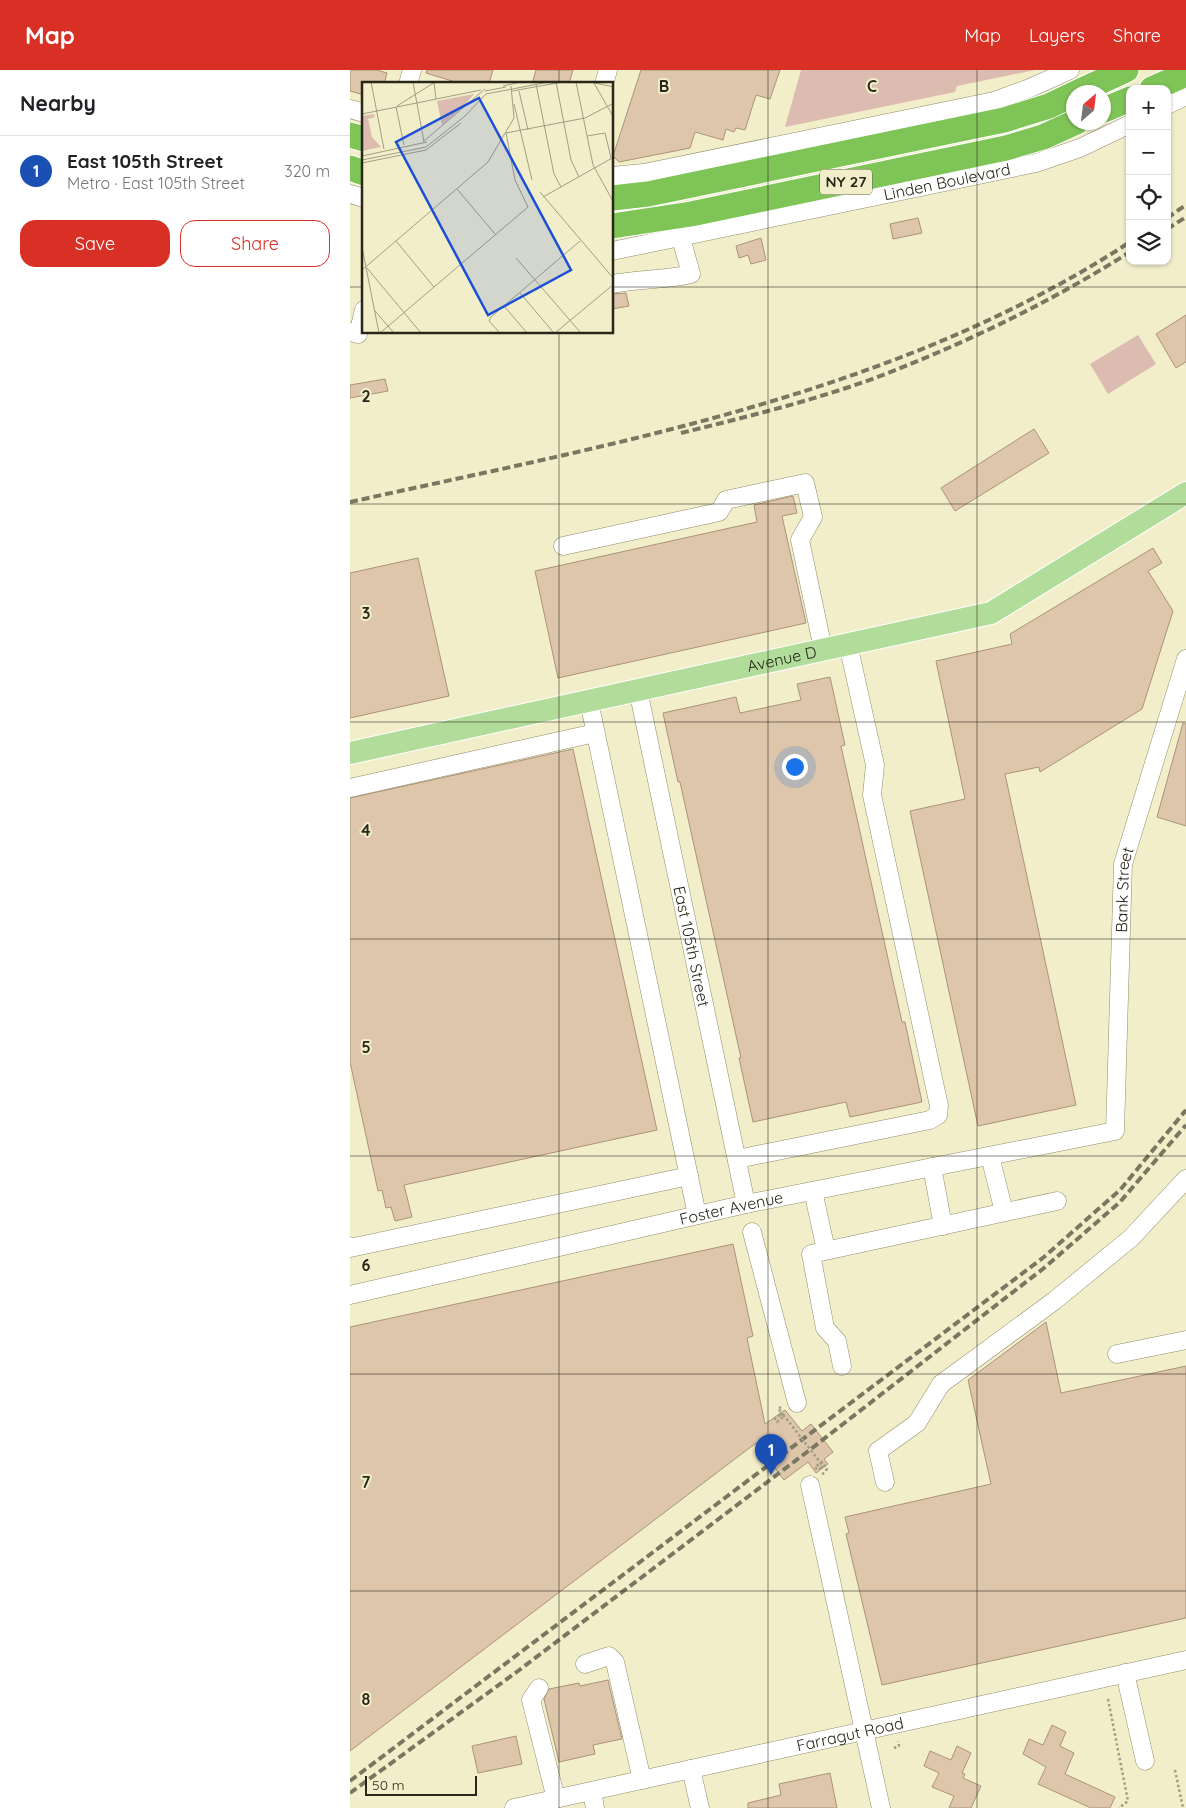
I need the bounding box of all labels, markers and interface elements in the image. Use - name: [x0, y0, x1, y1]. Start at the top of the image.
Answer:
- text: Map: [25, 20, 75, 50]
- text: Map: [964, 24, 1001, 47]
- text: Layers: [1029, 24, 1085, 47]
- text: Share: [1113, 24, 1161, 47]
- text: B: [659, 76, 669, 96]
- text: C: [867, 76, 877, 96]
- inset map: [362, 82, 614, 334]
- north arrow: [1066, 85, 1111, 130]
- map controls: [1126, 85, 1171, 265]
- button: +: [1126, 85, 1171, 130]
- text: Nearby: [20, 90, 96, 116]
- button: −: [1126, 130, 1171, 175]
- text: East 105th Street: [67, 149, 223, 173]
- street label: Linden Boulevard: [882, 159, 1012, 204]
- text: 1: [33, 161, 39, 181]
- text: 320 m: [284, 161, 330, 181]
- road number: NY 27: [820, 170, 872, 194]
- text: Metro · East 105th Street: [67, 173, 245, 193]
- button: locate: [1126, 175, 1171, 220]
- button: Save: [20, 220, 170, 267]
- button: Share: [180, 220, 330, 267]
- button: layers: [1126, 220, 1171, 265]
- text: 2: [361, 386, 371, 406]
- text: 3: [362, 603, 370, 623]
- street label: Avenue D: [745, 641, 818, 676]
- your location: [782, 754, 808, 780]
- text: 4: [361, 820, 371, 840]
- street label: Bank Street: [1111, 844, 1138, 933]
- street label: East 105th Street: [669, 884, 714, 1009]
- text: 5: [361, 1037, 371, 1057]
- street label: Foster Avenue: [677, 1187, 785, 1229]
- text: 6: [362, 1255, 371, 1275]
- pin: 1: [755, 1434, 787, 1475]
- text: 7: [362, 1472, 371, 1492]
- text: 8: [362, 1689, 371, 1709]
- street label: Farragut Road: [795, 1713, 905, 1755]
- scale bar: [365, 1773, 478, 1796]
- text: 50 m: [372, 1776, 405, 1794]

